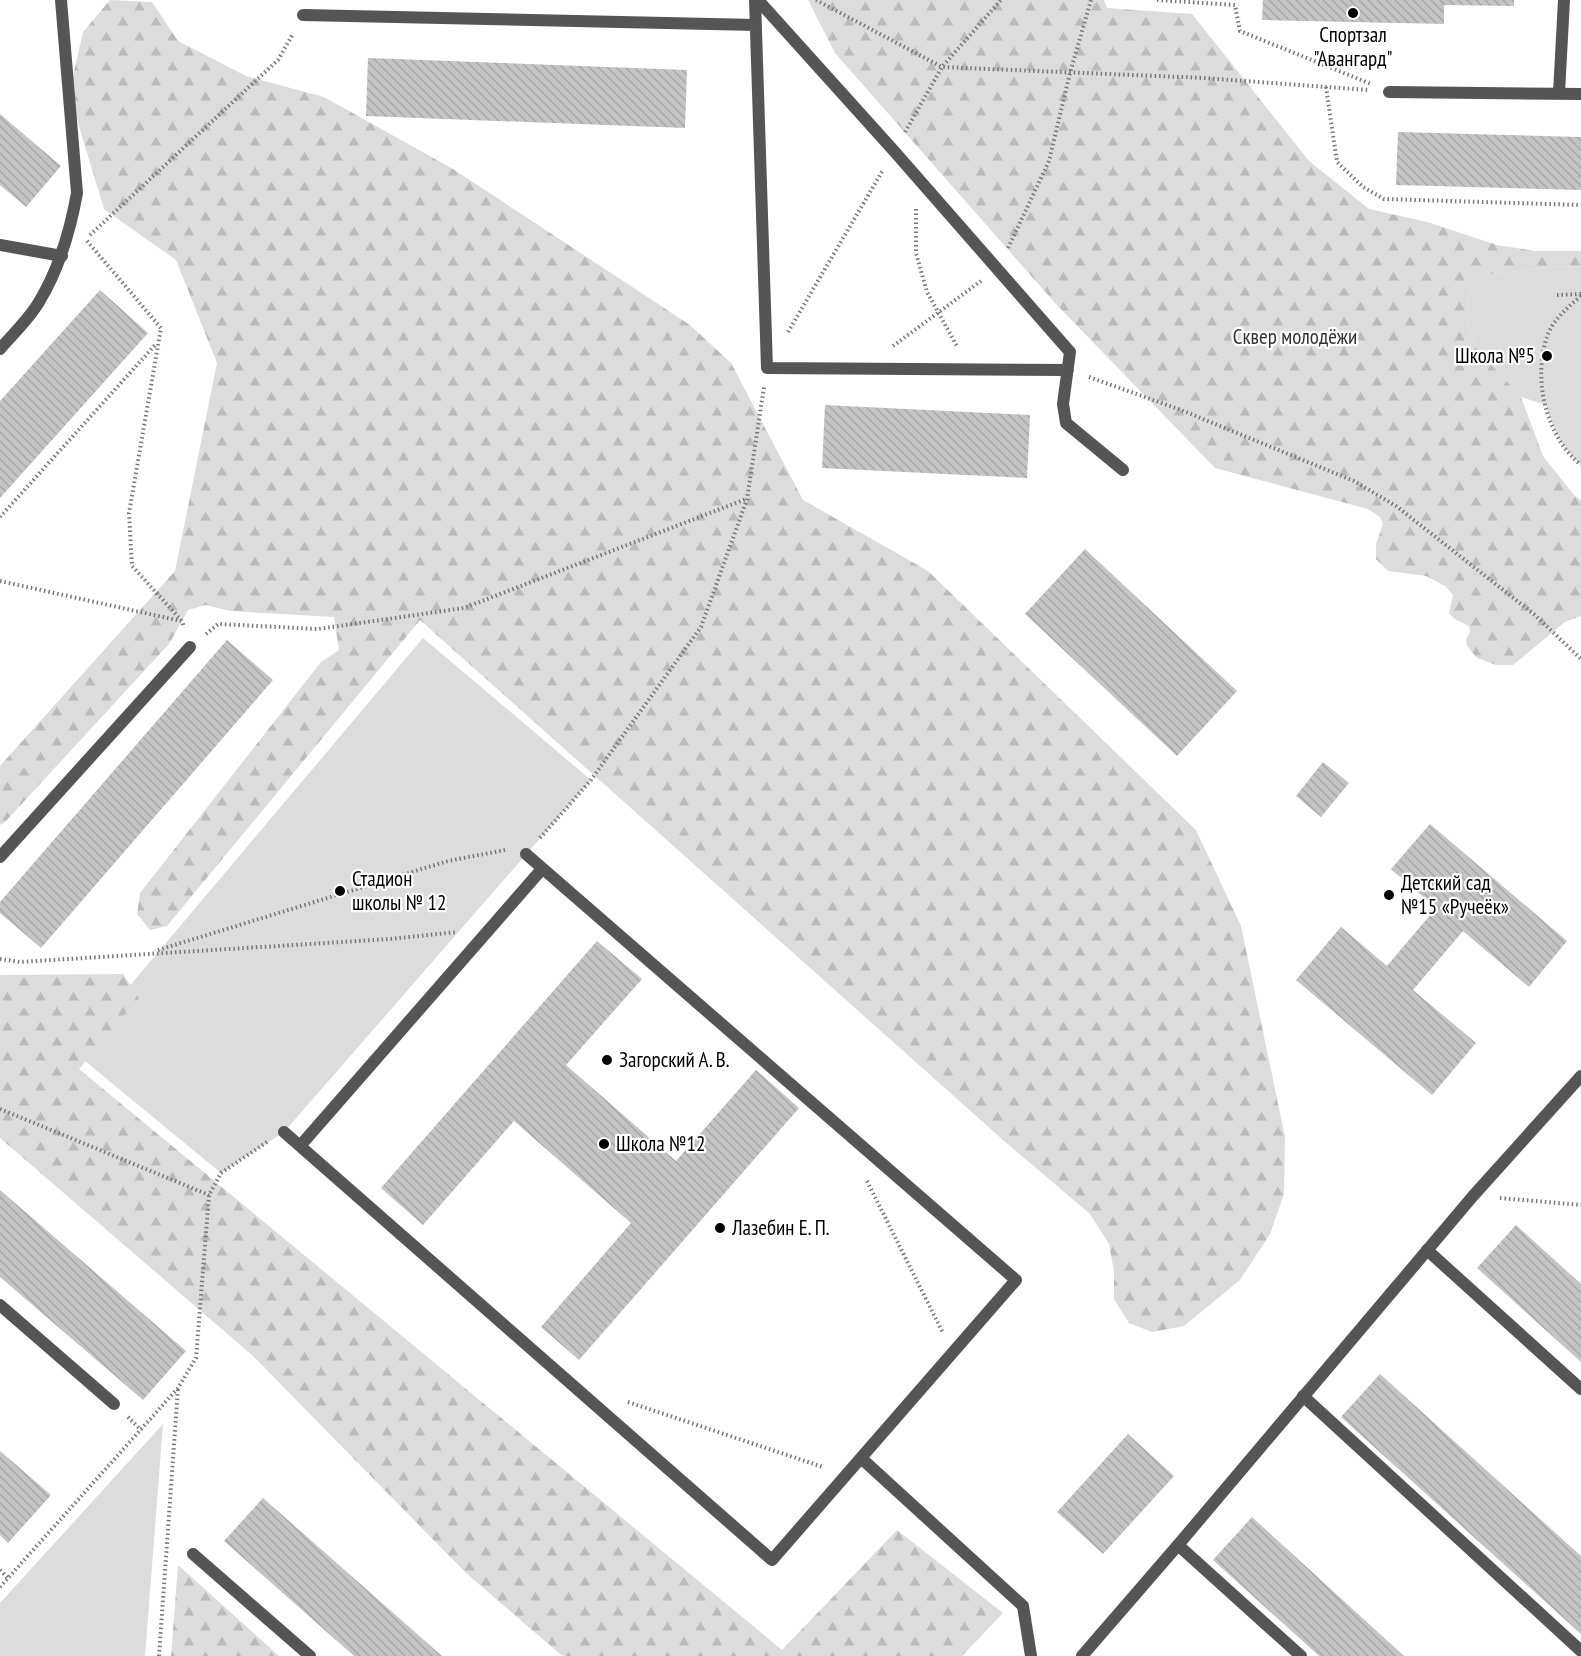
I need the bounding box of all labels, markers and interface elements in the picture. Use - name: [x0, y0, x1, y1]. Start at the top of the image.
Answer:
- marker: Спортзал "Авангард": [1346, 6, 1360, 20]
- place label: Спортзал "Авангард": [1314, 21, 1392, 72]
- park label: Сквер молодёжи: [1233, 323, 1357, 350]
- place label: Школа №5: [1455, 342, 1535, 369]
- marker: Школа №5: [1540, 349, 1554, 363]
- place label: Стадион школы № 12: [352, 865, 446, 916]
- place label: Детский сад №15 «Ручеёк»: [1401, 869, 1509, 920]
- marker: Стадион школы № 12: [333, 884, 347, 898]
- marker: Детский сад №15 «Ручеёк»: [1382, 888, 1396, 902]
- place label: Загорский А. В.: [619, 1046, 729, 1073]
- marker: Загорский А. В.: [600, 1053, 614, 1067]
- place label: Школа №12: [616, 1130, 705, 1157]
- marker: Школа №12: [597, 1137, 611, 1151]
- place label: Лазебин Е. П.: [731, 1214, 829, 1241]
- marker: Лазебин Е. П.: [713, 1221, 727, 1235]

